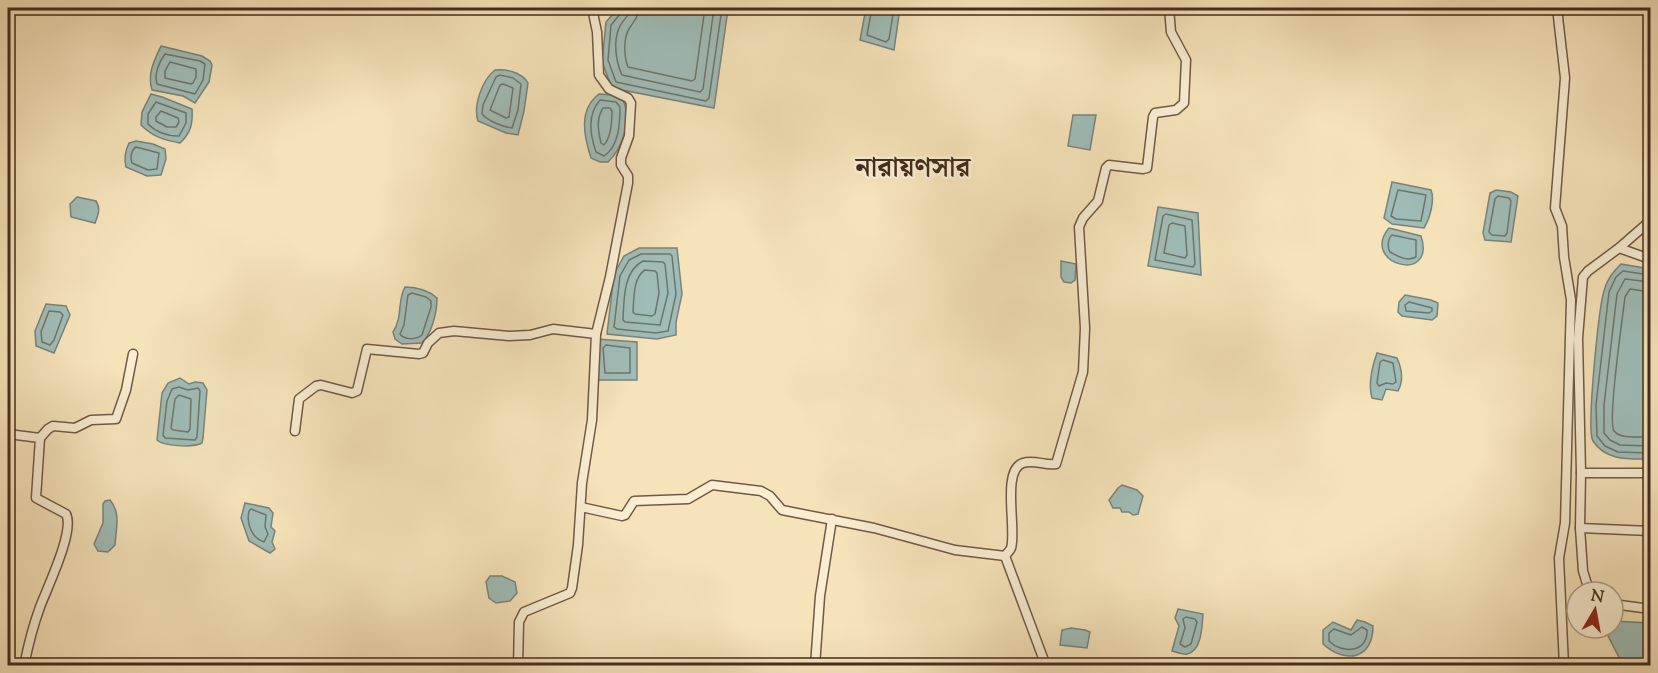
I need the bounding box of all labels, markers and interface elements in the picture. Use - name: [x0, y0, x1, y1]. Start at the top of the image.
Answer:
- district label: নারায়ণসার: [854, 150, 972, 189]
- north arrow: [1565, 580, 1625, 640]
- text: N: [1589, 585, 1606, 610]

